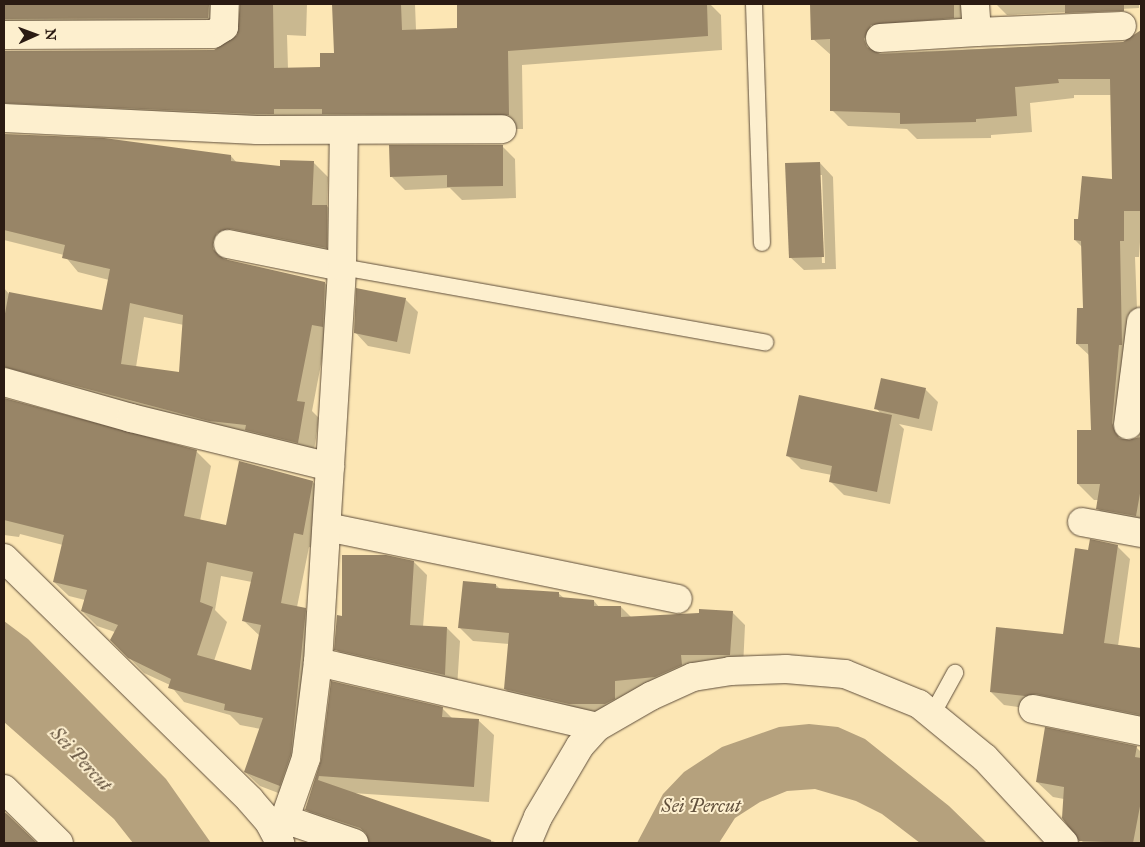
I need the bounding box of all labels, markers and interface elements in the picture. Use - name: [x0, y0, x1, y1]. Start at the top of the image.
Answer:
- north arrow: [10, 10, 60, 60]
- text: N: [42, 28, 59, 41]
- water label: Sei Percut: [46, 722, 116, 796]
- water label: Sei Percut: [661, 795, 741, 817]

